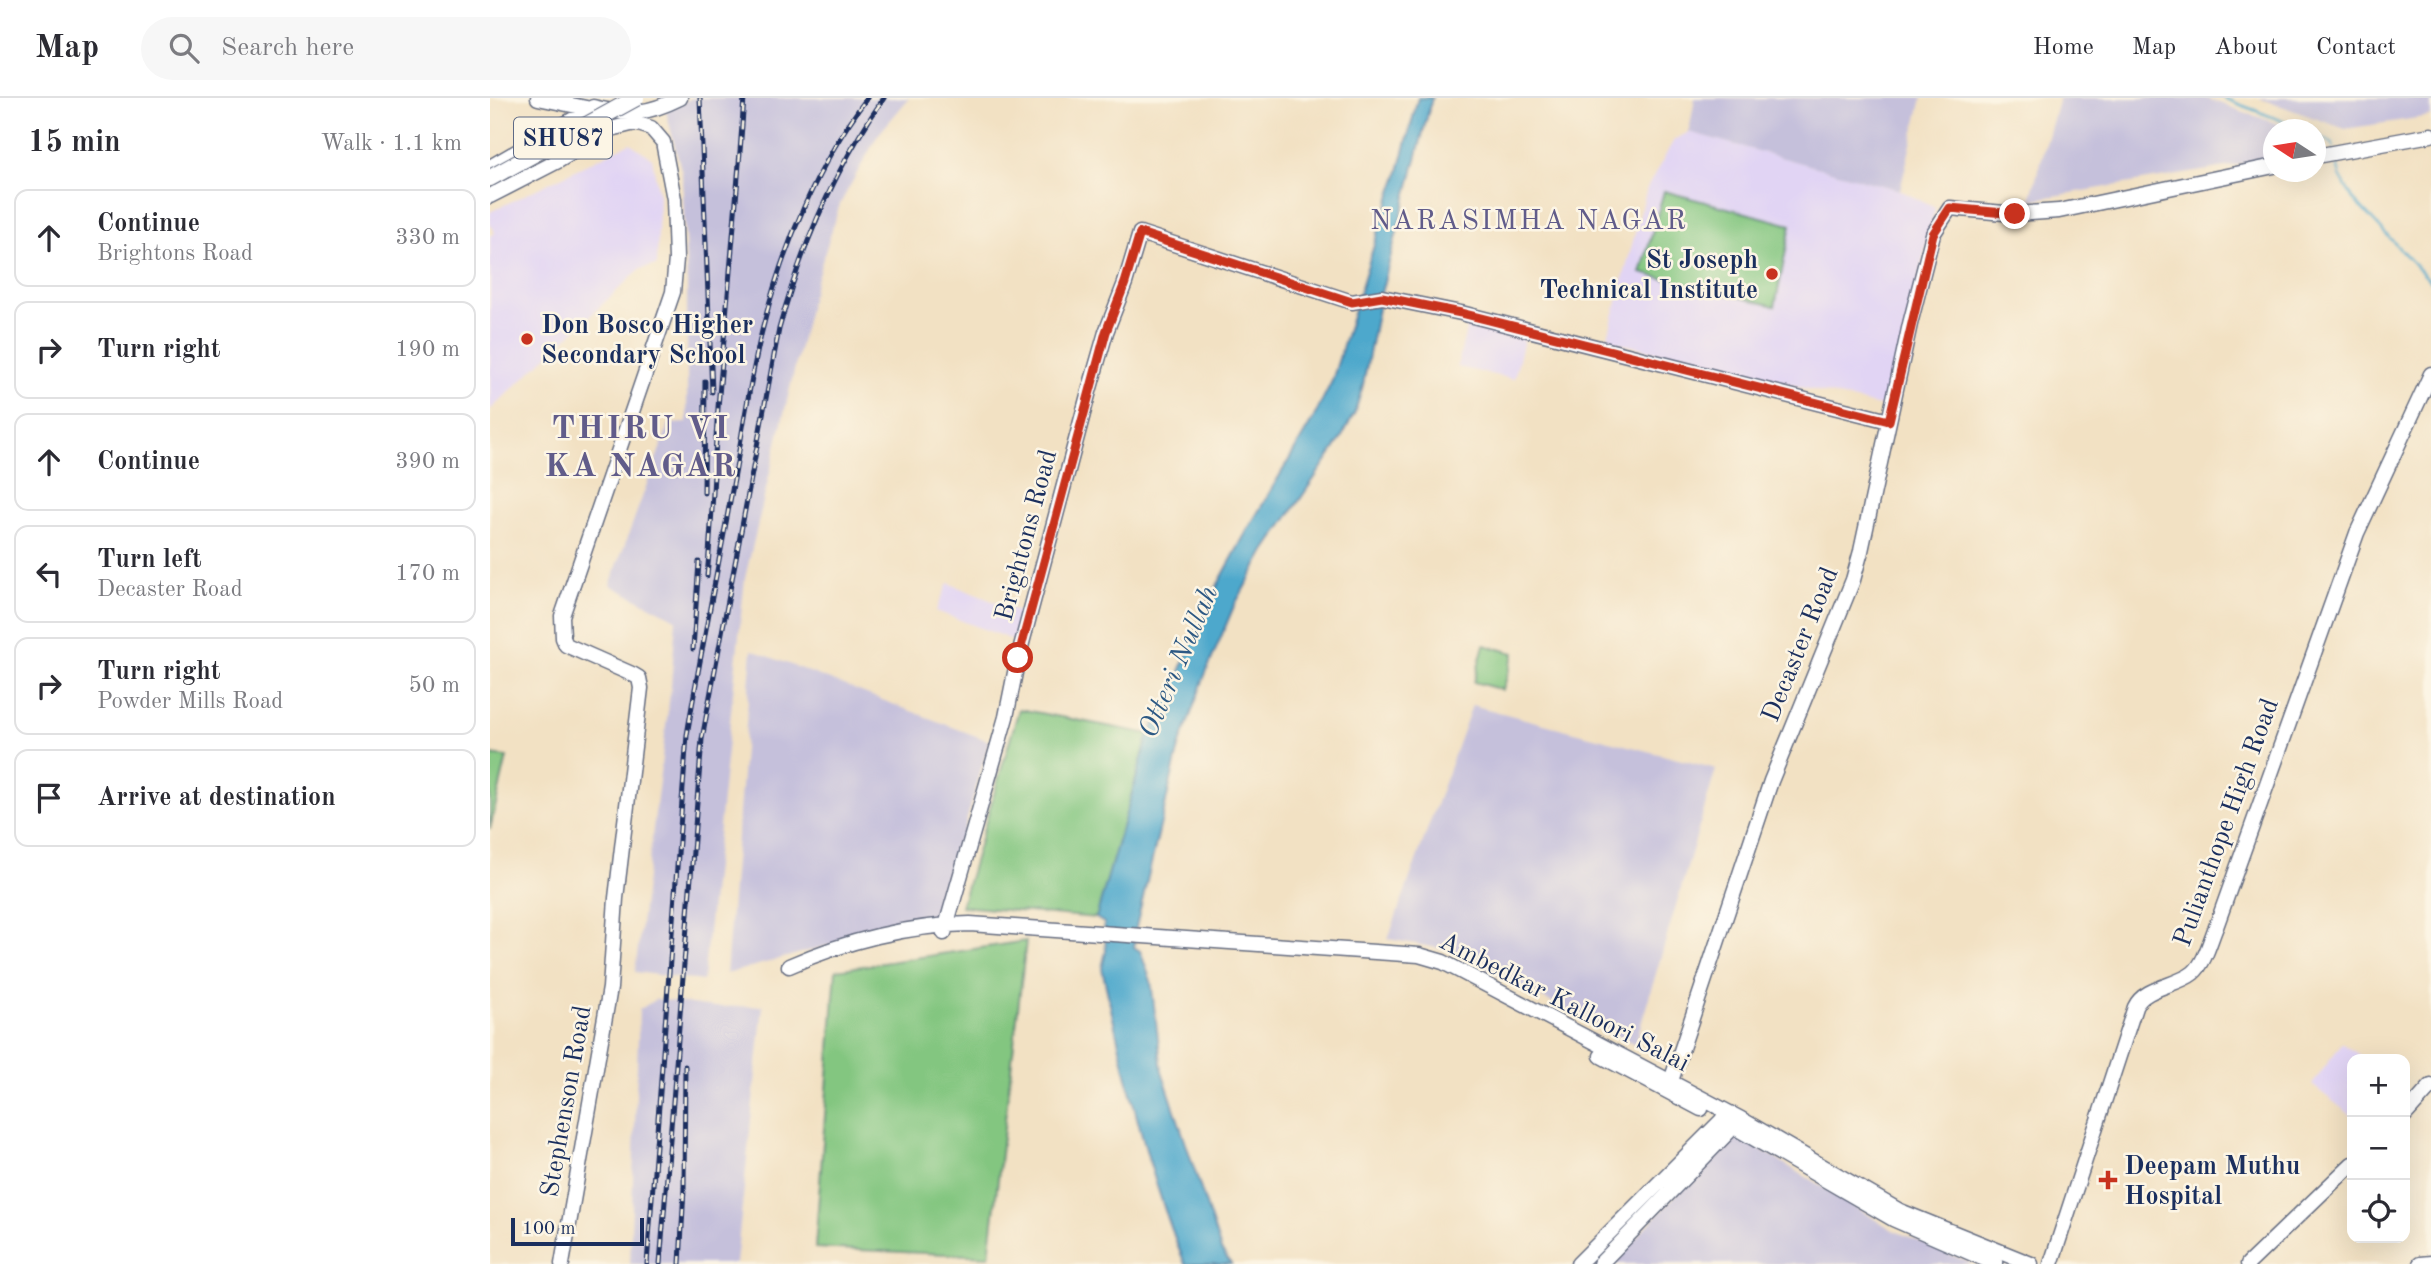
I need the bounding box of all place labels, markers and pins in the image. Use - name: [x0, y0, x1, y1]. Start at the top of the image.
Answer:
- place label: St Joseph Technical Institute: [1539, 248, 1758, 304]
- marker: St Joseph Technical Institute: [1764, 266, 1780, 282]
- place label: Don Bosco Higher Secondary School: [541, 313, 753, 369]
- marker: Don Bosco Higher Secondary School: [519, 331, 535, 347]
- place label: Deepam Muthu Hospital: [2124, 1154, 2300, 1210]
- marker: Deepam Muthu Hospital: [2098, 1170, 2118, 1190]

